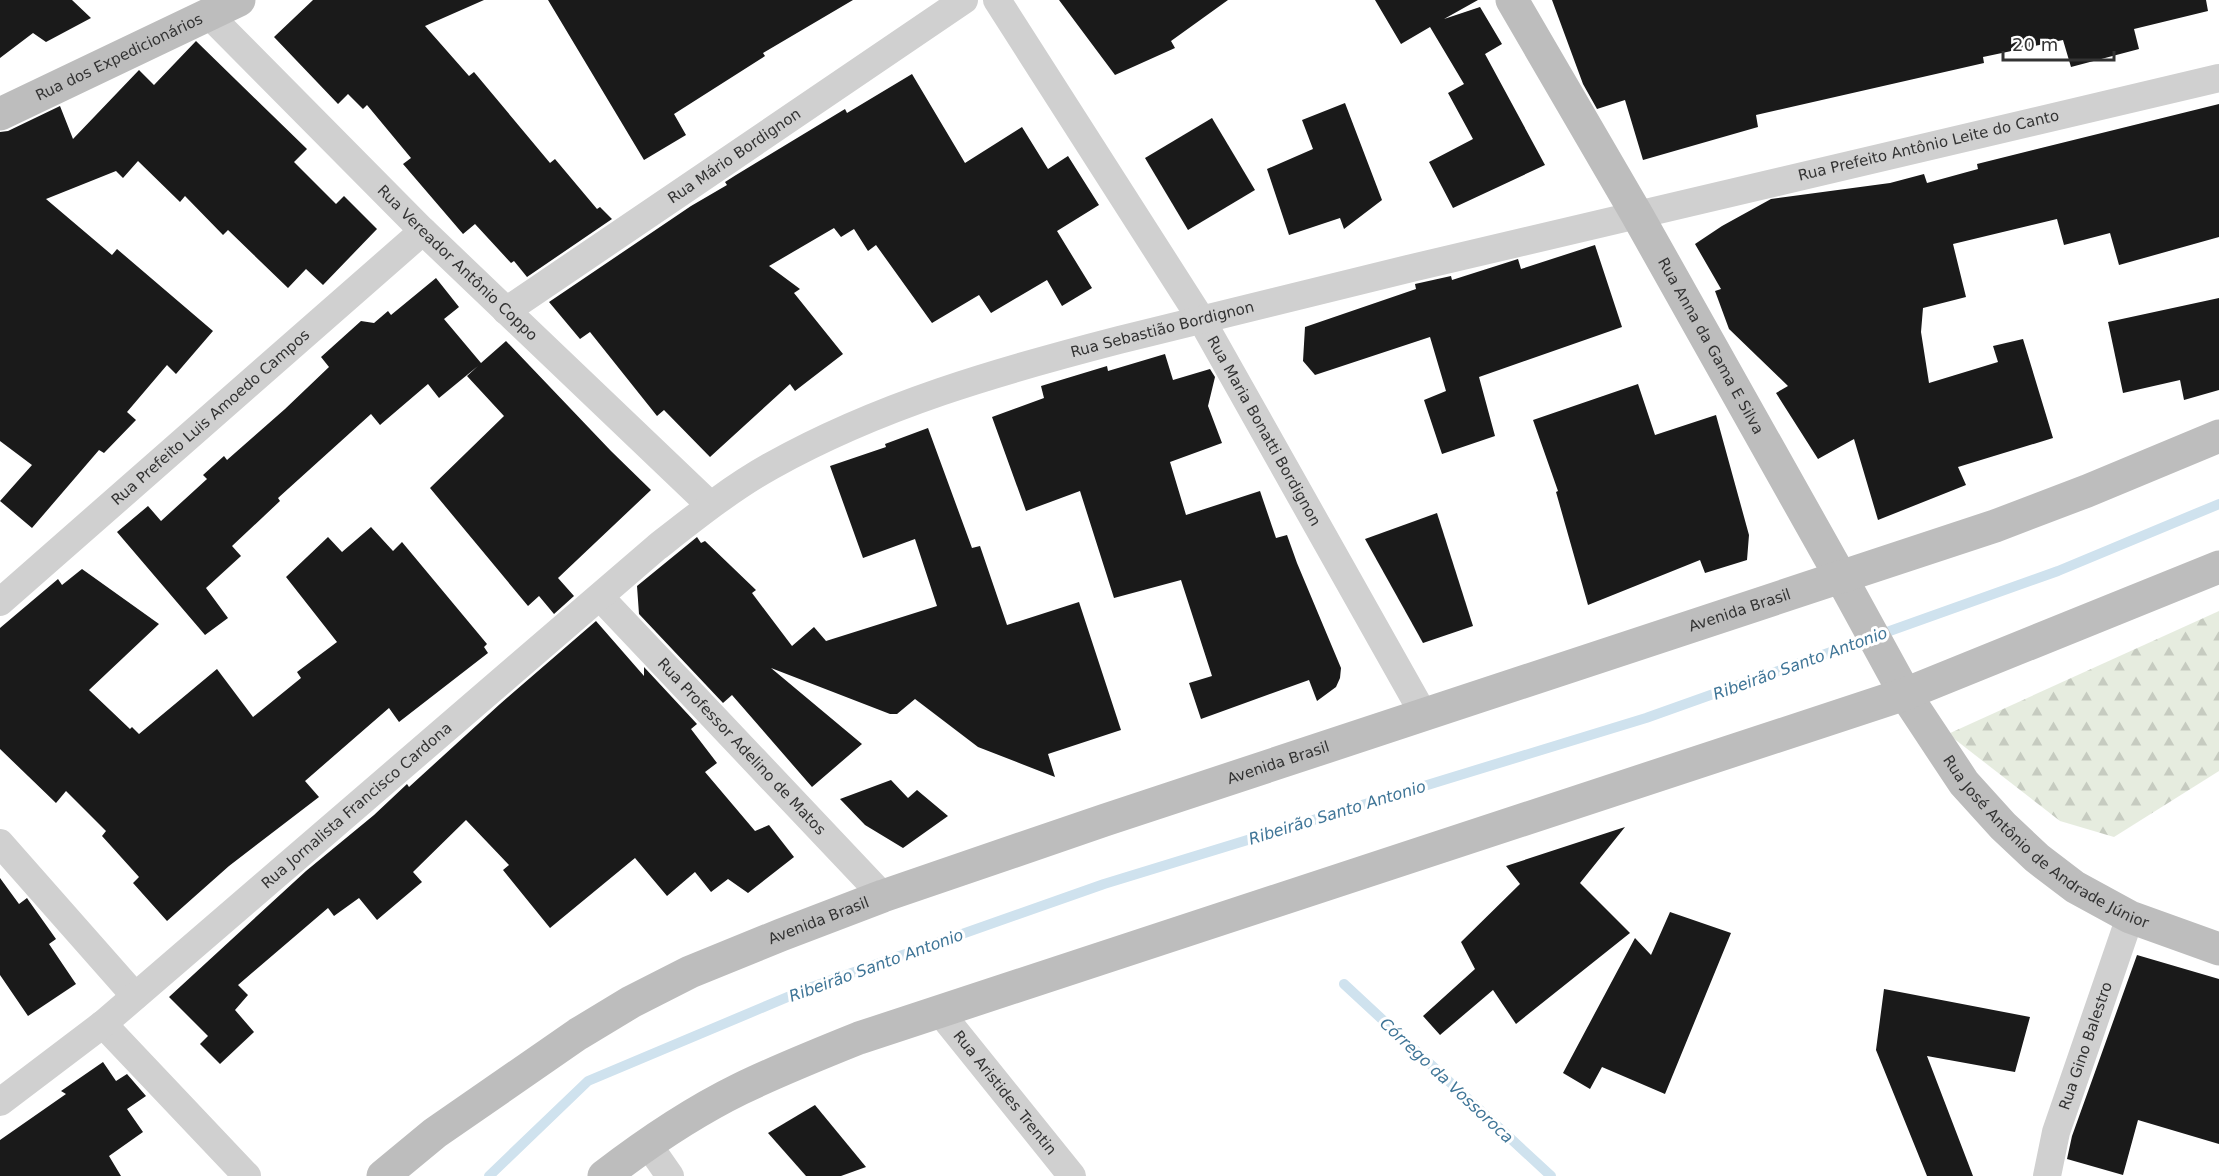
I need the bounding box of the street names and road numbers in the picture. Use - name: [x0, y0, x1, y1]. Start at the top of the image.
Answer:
- street label: Rua dos Expedicionários: [33, 10, 206, 105]
- street label: Rua Mário Bordignon: [665, 105, 804, 207]
- street label: Rua Prefeito Antônio Leite do Canto: [1796, 106, 2061, 185]
- street label: Rua Vereador Antônio Coppo: [374, 181, 541, 344]
- street label: Rua Anna da Gama E Silva: [1654, 255, 1768, 437]
- street label: Rua Sebastião Bordignon: [1069, 298, 1256, 361]
- street label: Rua Prefeito Luis Amoedo Campos: [108, 326, 313, 509]
- street label: Rua Maria Bonatti Bordignon: [1203, 333, 1325, 529]
- street label: Avenida Brasil: [1686, 585, 1793, 636]
- street label: Rua Professor Adelino de Matos: [654, 655, 830, 839]
- street label: Rua Jornalista Francisco Cardona: [258, 719, 456, 892]
- street label: Avenida Brasil: [1225, 738, 1332, 788]
- street label: Rua José Antônio de Andrade Júnior: [1939, 752, 2152, 932]
- street label: Avenida Brasil: [766, 893, 872, 948]
- street label: Rua Gino Balestro: [2055, 979, 2116, 1112]
- street label: Rua Aristides Trentin: [949, 1027, 1060, 1158]

